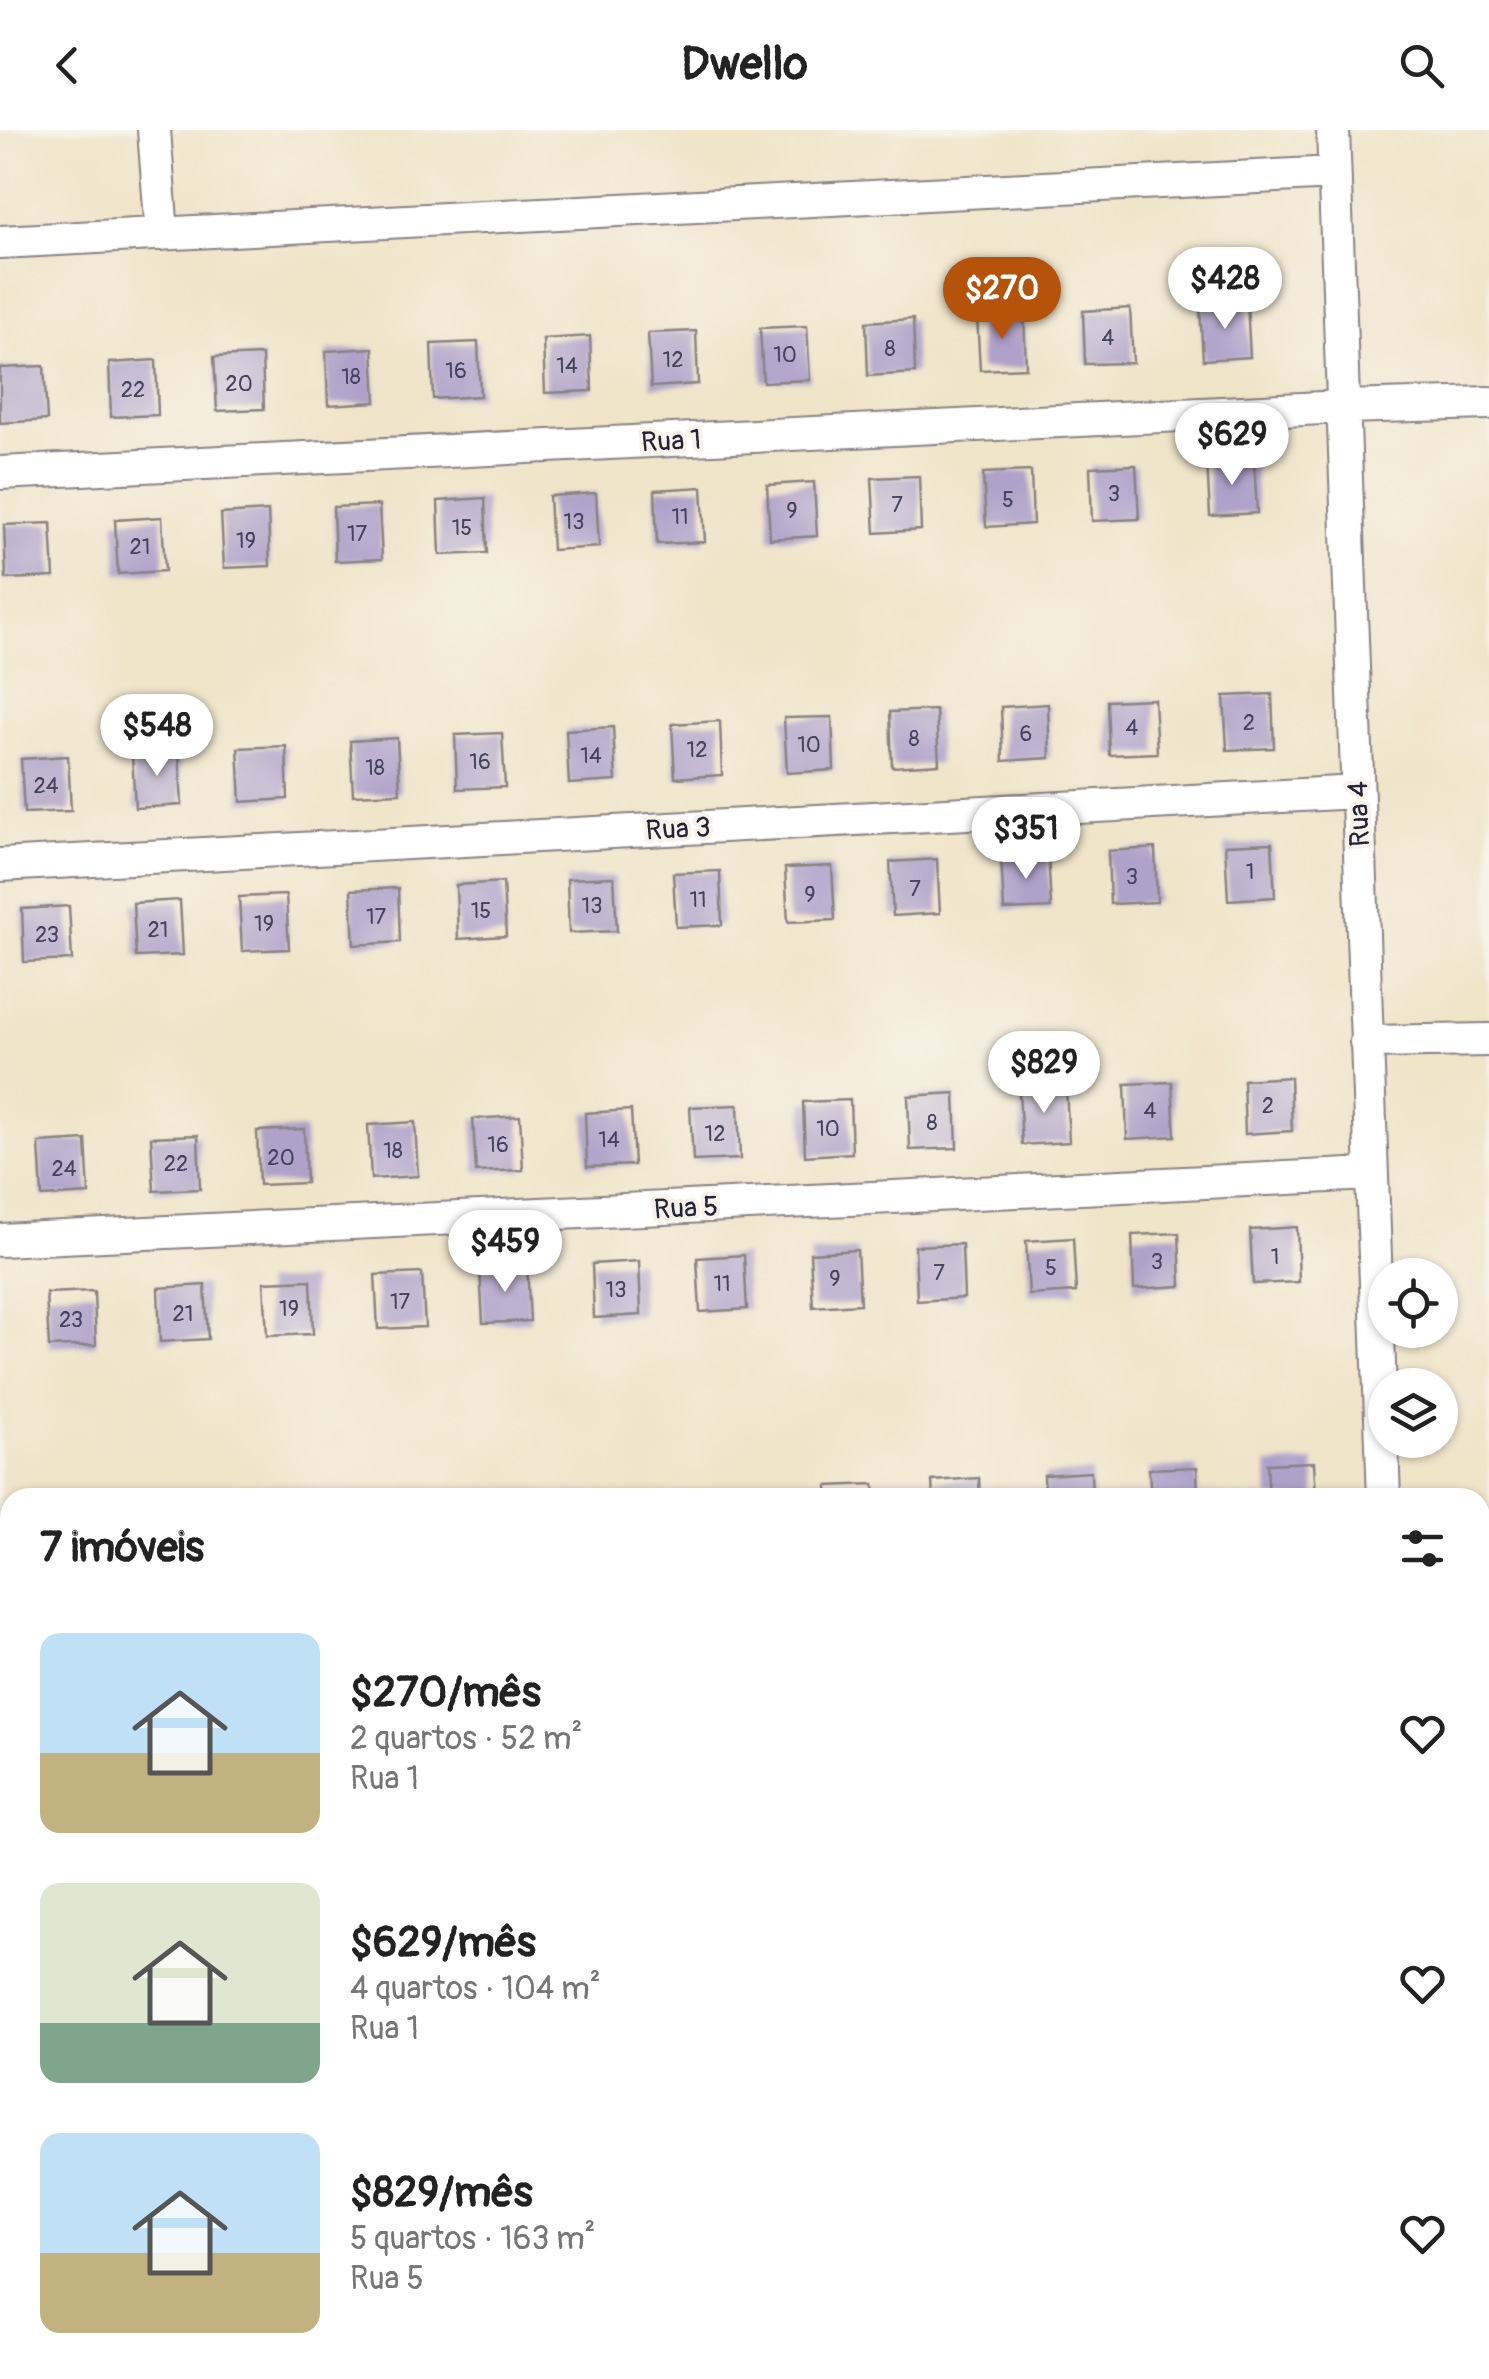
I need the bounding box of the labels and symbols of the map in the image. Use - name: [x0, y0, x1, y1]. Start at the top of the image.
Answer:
- pin: $428: [1166, 247, 1284, 332]
- pin: $270: [943, 257, 1061, 342]
- house number: 4: [1102, 324, 1115, 352]
- house number: 8: [884, 335, 896, 363]
- house number: 10: [773, 341, 797, 369]
- house number: 12: [663, 346, 683, 374]
- house number: 14: [556, 352, 578, 380]
- house number: 16: [445, 357, 467, 385]
- house number: 18: [341, 363, 361, 391]
- house number: 20: [225, 370, 253, 398]
- house number: 22: [121, 376, 145, 404]
- pin: $629: [1173, 403, 1291, 488]
- street label: Rua 1: [640, 422, 702, 461]
- house number: 3: [1108, 480, 1120, 508]
- house number: 5: [1002, 486, 1014, 514]
- house number: 7: [891, 491, 903, 519]
- house number: 9: [786, 497, 798, 525]
- house number: 11: [671, 503, 689, 531]
- house number: 13: [564, 508, 584, 536]
- house number: 15: [452, 514, 472, 542]
- house number: 17: [347, 520, 367, 548]
- house number: 19: [236, 527, 256, 555]
- house number: 21: [130, 533, 150, 561]
- pin: $548: [98, 694, 216, 779]
- house number: 2: [1243, 709, 1255, 737]
- house number: 4: [1126, 714, 1139, 742]
- house number: 6: [1020, 720, 1032, 748]
- house number: 8: [908, 725, 920, 753]
- house number: 10: [797, 731, 821, 759]
- house number: 12: [687, 736, 707, 764]
- house number: 14: [580, 742, 602, 770]
- house number: 16: [469, 748, 491, 776]
- house number: 18: [365, 754, 385, 782]
- house number: 24: [33, 772, 59, 800]
- street label: Rua 4: [1341, 781, 1378, 847]
- pin: $351: [967, 797, 1085, 882]
- street label: Rua 3: [645, 810, 711, 849]
- house number: 1: [1246, 858, 1254, 886]
- house number: 3: [1126, 863, 1138, 891]
- house number: 7: [909, 875, 921, 903]
- house number: 9: [804, 881, 816, 909]
- house number: 11: [689, 886, 707, 914]
- house number: 13: [582, 892, 602, 920]
- house number: 15: [471, 897, 491, 925]
- house number: 17: [366, 903, 386, 931]
- house number: 19: [254, 910, 274, 938]
- house number: 21: [148, 916, 168, 944]
- house number: 23: [35, 921, 59, 949]
- pin: $829: [985, 1031, 1103, 1116]
- house number: 2: [1262, 1092, 1274, 1120]
- house number: 4: [1144, 1097, 1157, 1125]
- house number: 8: [926, 1109, 938, 1137]
- house number: 10: [816, 1115, 840, 1143]
- house number: 12: [705, 1120, 725, 1148]
- house number: 14: [598, 1126, 620, 1154]
- house number: 16: [487, 1131, 509, 1159]
- house number: 18: [383, 1137, 403, 1165]
- house number: 20: [267, 1144, 295, 1172]
- house number: 22: [164, 1150, 188, 1178]
- house number: 24: [51, 1155, 77, 1183]
- street label: Rua 5: [653, 1189, 719, 1228]
- pin: $459: [446, 1210, 564, 1295]
- house number: 1: [1271, 1243, 1279, 1271]
- house number: 3: [1151, 1248, 1163, 1276]
- house number: 5: [1045, 1254, 1057, 1282]
- house number: 7: [933, 1259, 945, 1287]
- house number: 9: [829, 1265, 841, 1293]
- house number: 11: [713, 1270, 731, 1298]
- house number: 13: [606, 1276, 626, 1304]
- house number: 17: [390, 1288, 410, 1316]
- house number: 19: [279, 1295, 299, 1323]
- house number: 21: [173, 1300, 193, 1328]
- house number: 23: [59, 1306, 83, 1334]

